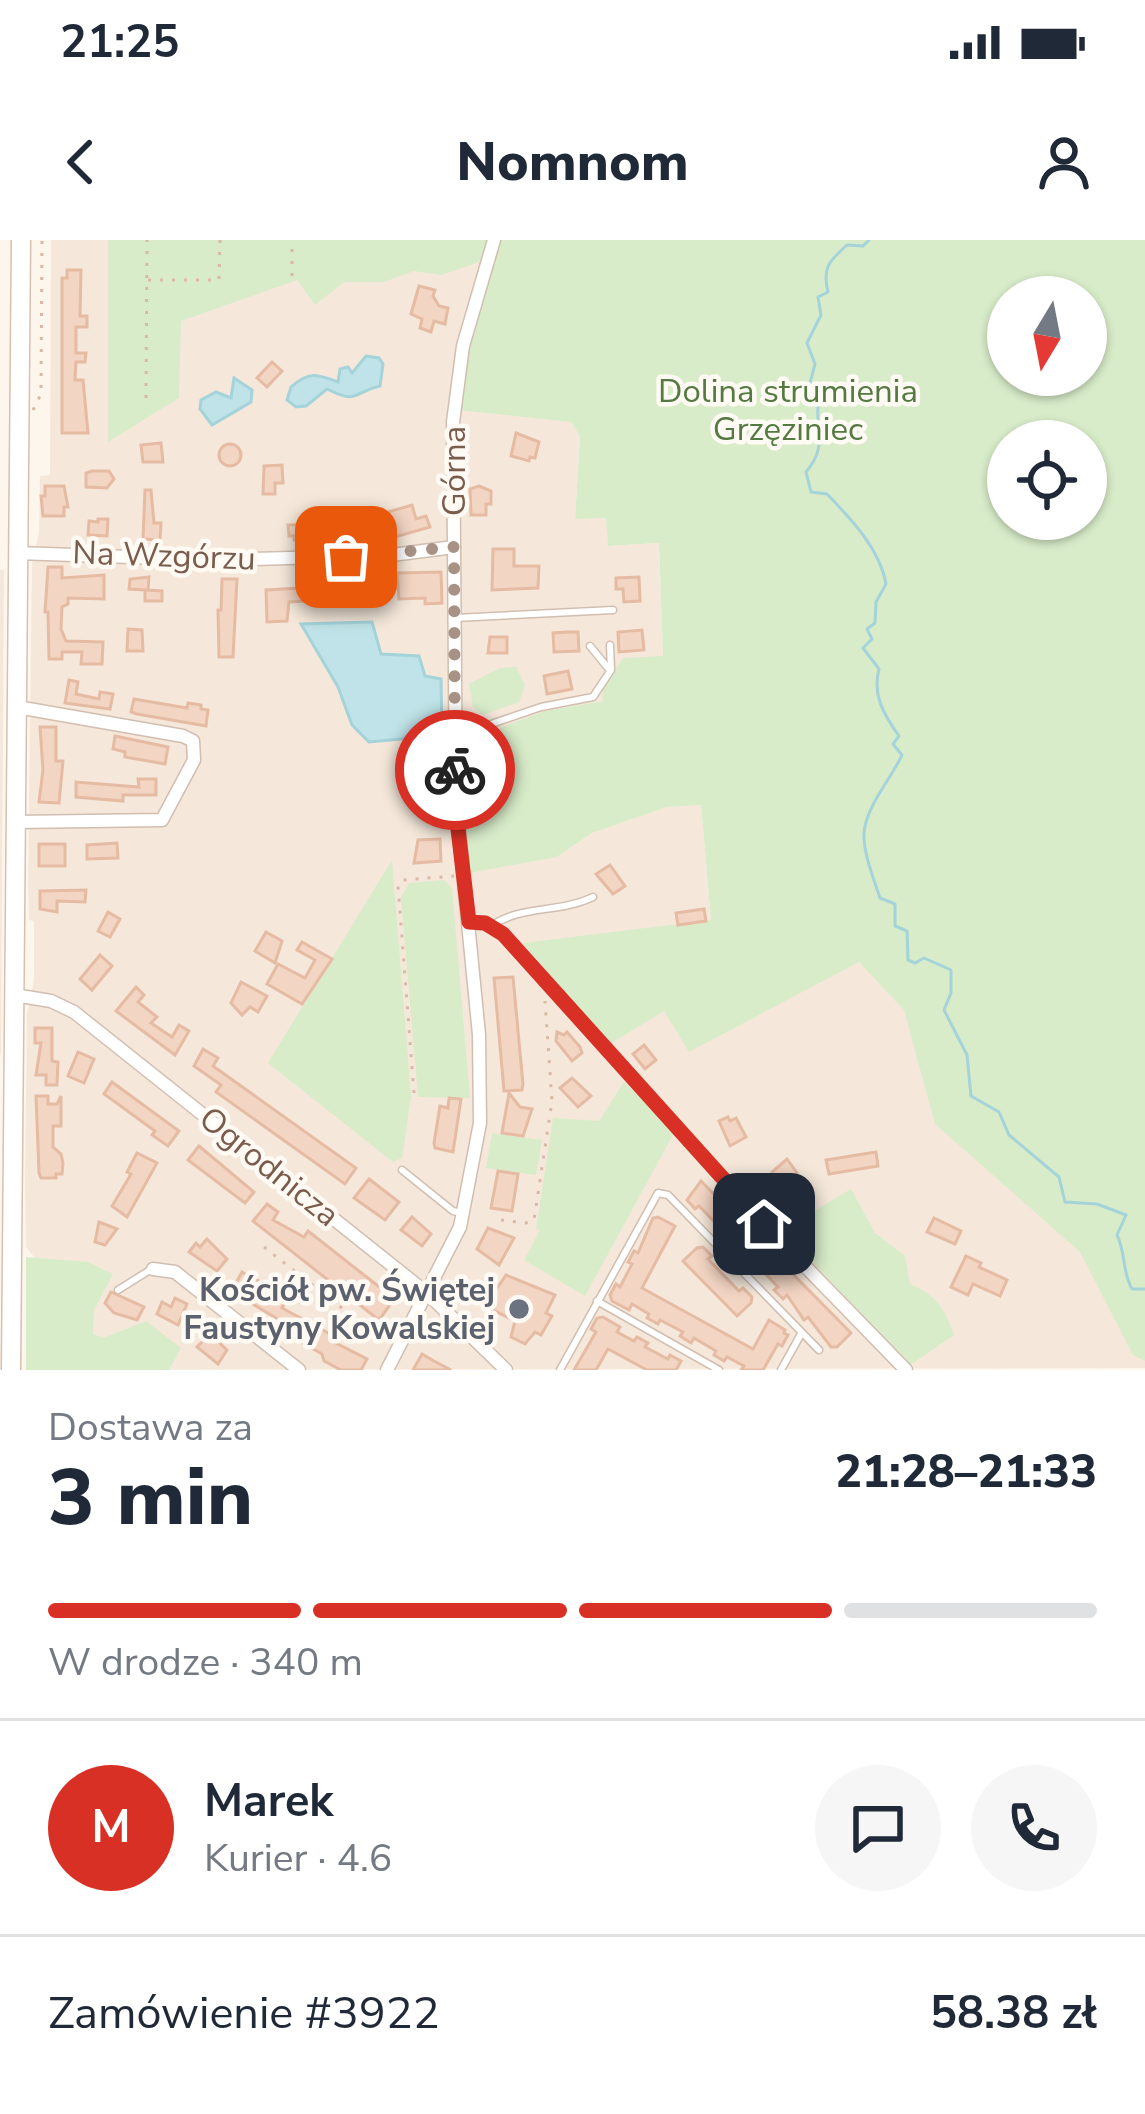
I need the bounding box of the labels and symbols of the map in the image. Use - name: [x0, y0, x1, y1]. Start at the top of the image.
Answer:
- north arrow: [987, 276, 1107, 396]
- park label: Dolina strumienia Grzęziniec: [658, 369, 918, 452]
- street label: Górna: [432, 426, 477, 516]
- pin: [295, 506, 397, 608]
- street label: Na Wzgórzu: [72, 530, 256, 582]
- courier: [395, 710, 515, 830]
- street label: Ogrodnicza: [190, 1097, 348, 1237]
- pin: [713, 1173, 815, 1275]
- place label: Kościół pw. Świętej Faustyny Kowalskiej: [183, 1268, 495, 1351]
- marker: Kościół pw. Świętej Faustyny Kowalskiej: [506, 1296, 532, 1322]

